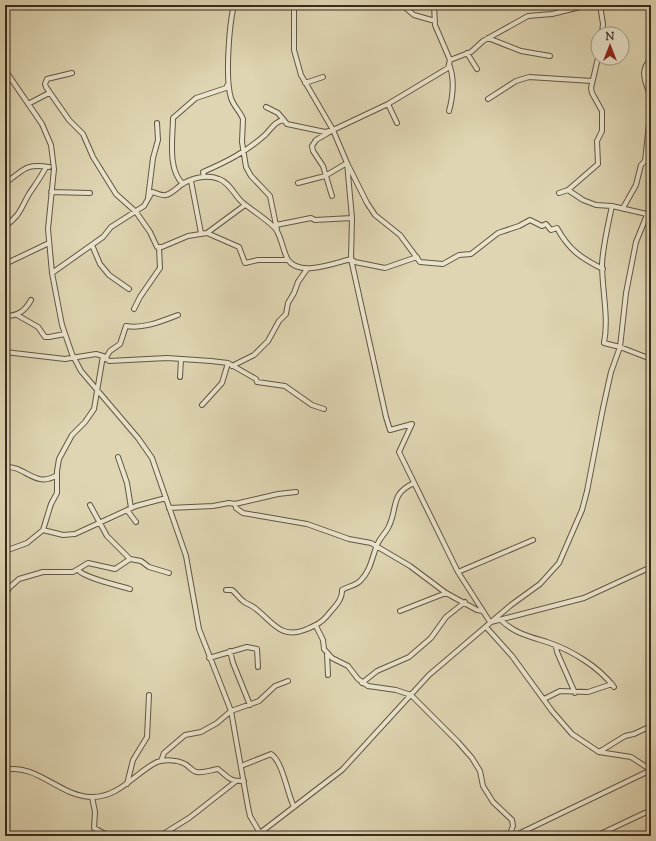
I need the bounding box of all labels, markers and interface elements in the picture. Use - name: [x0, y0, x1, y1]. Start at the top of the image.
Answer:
- north arrow: [590, 26, 630, 66]
- text: N: [605, 29, 615, 45]

